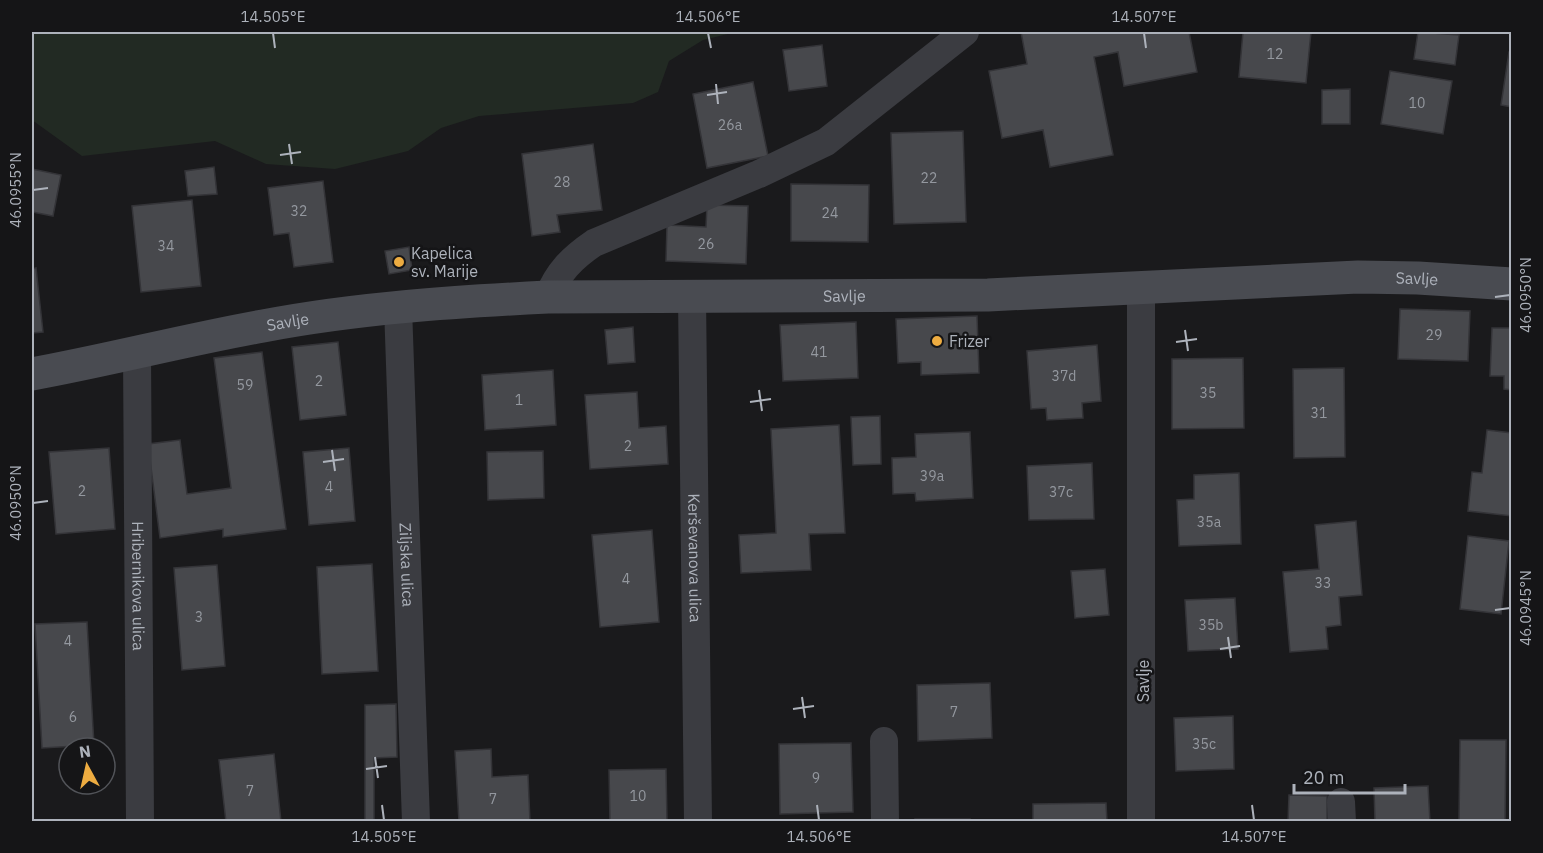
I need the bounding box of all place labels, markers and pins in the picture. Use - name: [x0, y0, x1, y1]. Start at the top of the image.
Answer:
- place label: Kapelica sv. Marije: [411, 243, 478, 281]
- marker: Kapelica sv. Marije: [392, 255, 406, 269]
- place label: Frizer: [949, 331, 990, 351]
- marker: Frizer: [930, 334, 944, 348]

